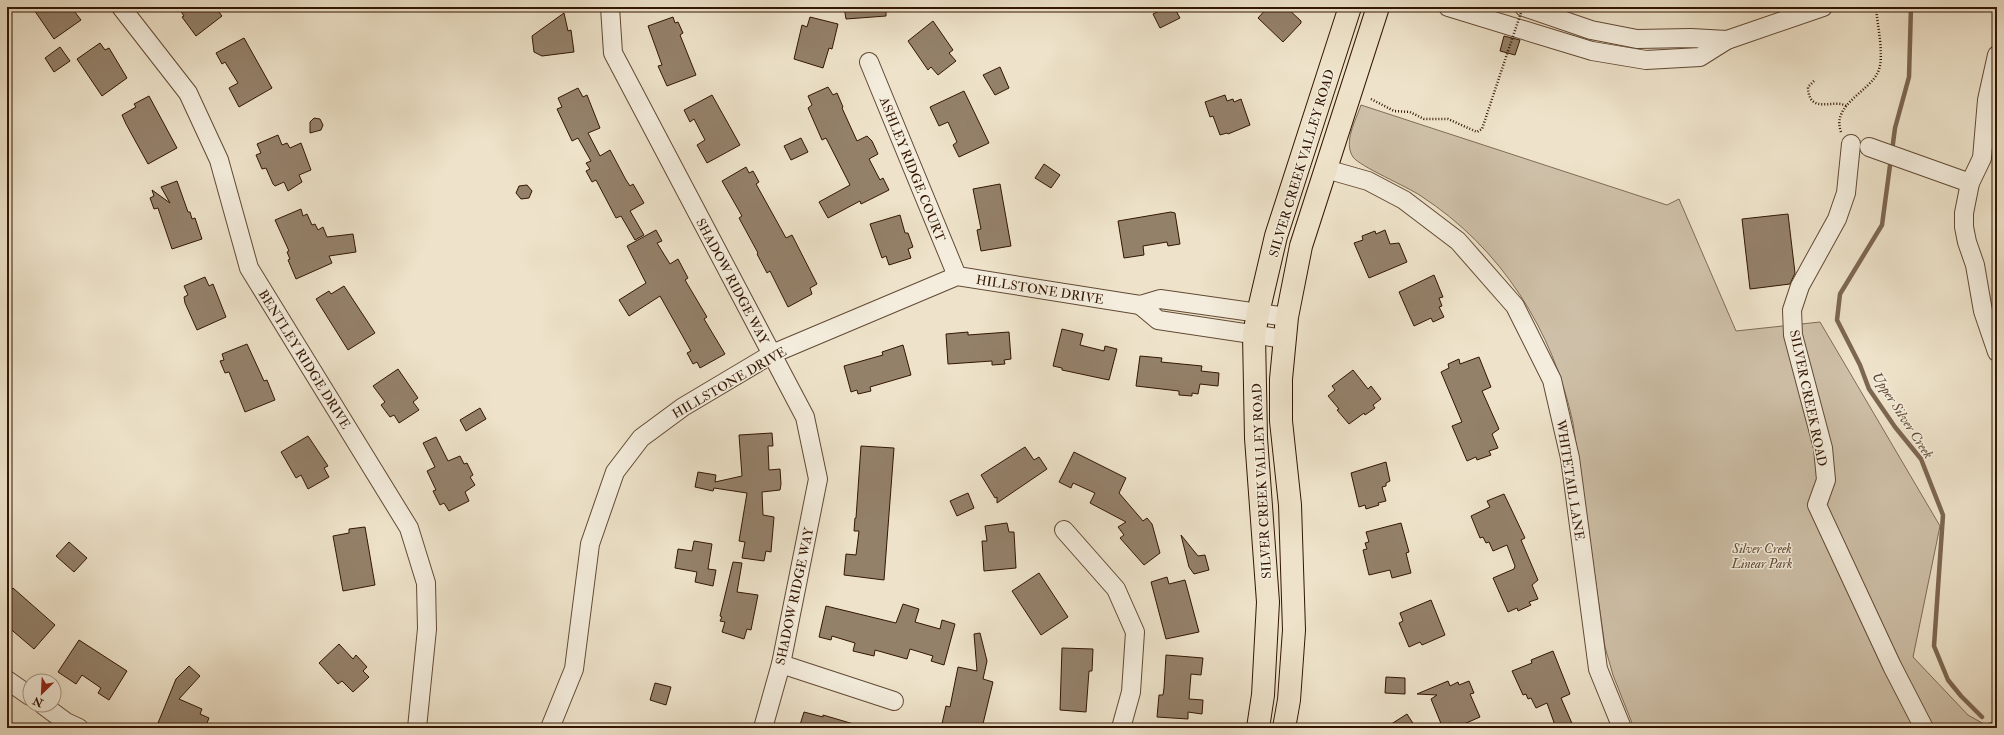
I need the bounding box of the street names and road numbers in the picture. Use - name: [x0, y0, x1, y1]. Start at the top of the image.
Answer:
- street label: SILVER CREEK VALLEY ROAD: [1266, 67, 1338, 259]
- street label: ASHLEY RIDGE COURT: [875, 94, 949, 244]
- street label: SHADOW RIDGE WAY: [692, 216, 773, 348]
- street label: HILLSTONE DRIVE: [975, 272, 1105, 308]
- street label: BENTLEY RIDGE DRIVE: [255, 287, 354, 432]
- street label: SILVER CREEK ROAD: [1786, 328, 1830, 468]
- street label: HILLSTONE DRIVE: [670, 344, 789, 422]
- street label: SILVER CREEK VALLEY ROAD: [1249, 383, 1275, 579]
- street label: WHITETAIL LANE: [1552, 418, 1587, 542]
- street label: SHADOW RIDGE WAY: [773, 525, 818, 667]

